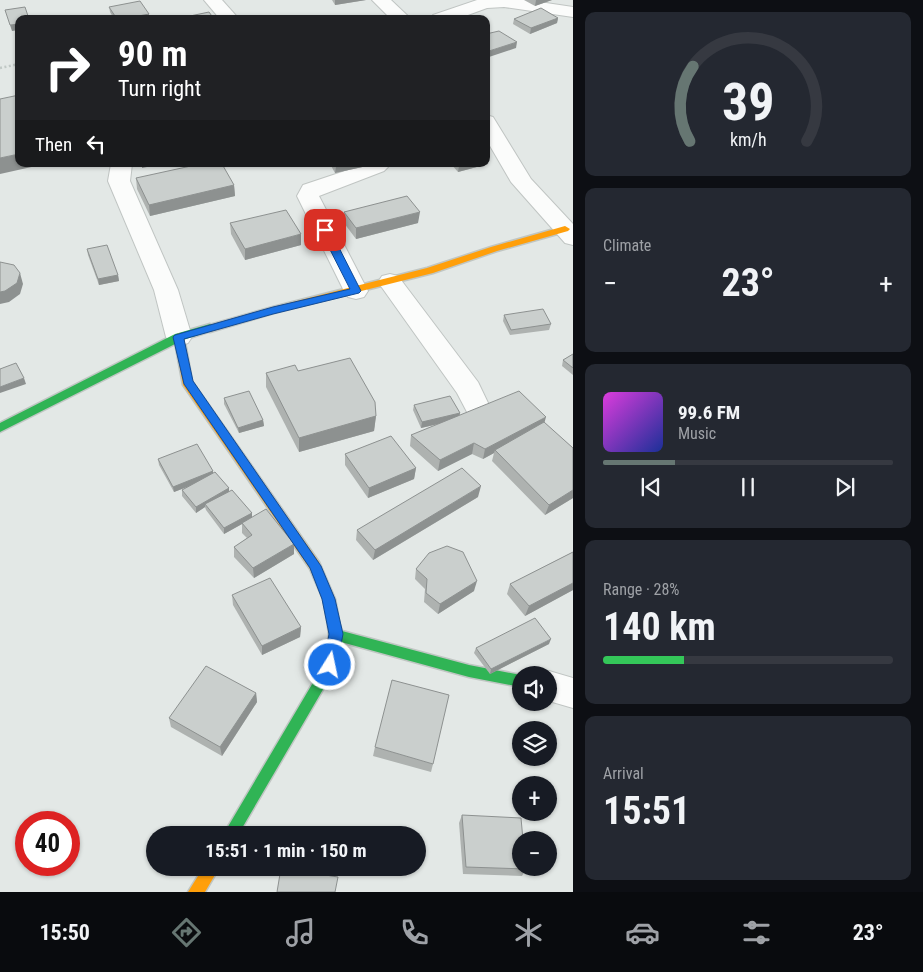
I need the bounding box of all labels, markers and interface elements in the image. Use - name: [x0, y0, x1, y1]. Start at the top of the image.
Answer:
- text: 90 m: [118, 34, 187, 75]
- icon: right: [35, 35, 100, 100]
- text: 39: [722, 72, 774, 133]
- text: Turn right: [118, 76, 201, 101]
- text: km/h: [730, 129, 766, 150]
- icon: left: [82, 130, 110, 158]
- text: Then: [35, 133, 72, 156]
- pin: [304, 209, 346, 251]
- icon: arrive: [311, 216, 339, 244]
- text: Climate: [603, 236, 651, 255]
- text: 23°: [721, 261, 775, 305]
- text: −: [603, 267, 617, 300]
- text: +: [879, 267, 893, 300]
- text: 99.6 FM: [678, 401, 740, 424]
- text: Music: [678, 424, 716, 443]
- icon: previous: [637, 473, 665, 501]
- icon: pause: [734, 473, 762, 501]
- icon: next: [831, 473, 859, 501]
- text: Range · 28%: [603, 580, 679, 599]
- text: 140 km: [603, 605, 716, 649]
- position arrow: [303, 638, 355, 690]
- map controls: [512, 666, 557, 876]
- button: sound: [512, 666, 557, 711]
- button: layers: [512, 721, 557, 766]
- text: Arrival: [603, 764, 644, 783]
- button: +: [512, 776, 557, 821]
- text: 15:51: [603, 789, 690, 833]
- speed limit sign: 40: [15, 811, 80, 876]
- button: −: [512, 831, 557, 876]
- text: 15:51 · 1 min · 150 m: [205, 839, 367, 862]
- icon: directions: [169, 915, 204, 950]
- icon: music: [283, 915, 318, 950]
- icon: phone: [397, 915, 432, 950]
- icon: climate: [511, 915, 546, 950]
- icon: car: [625, 915, 660, 950]
- icon: filters: [739, 915, 774, 950]
- text: 15:50: [39, 920, 90, 945]
- text: 23°: [853, 920, 883, 945]

